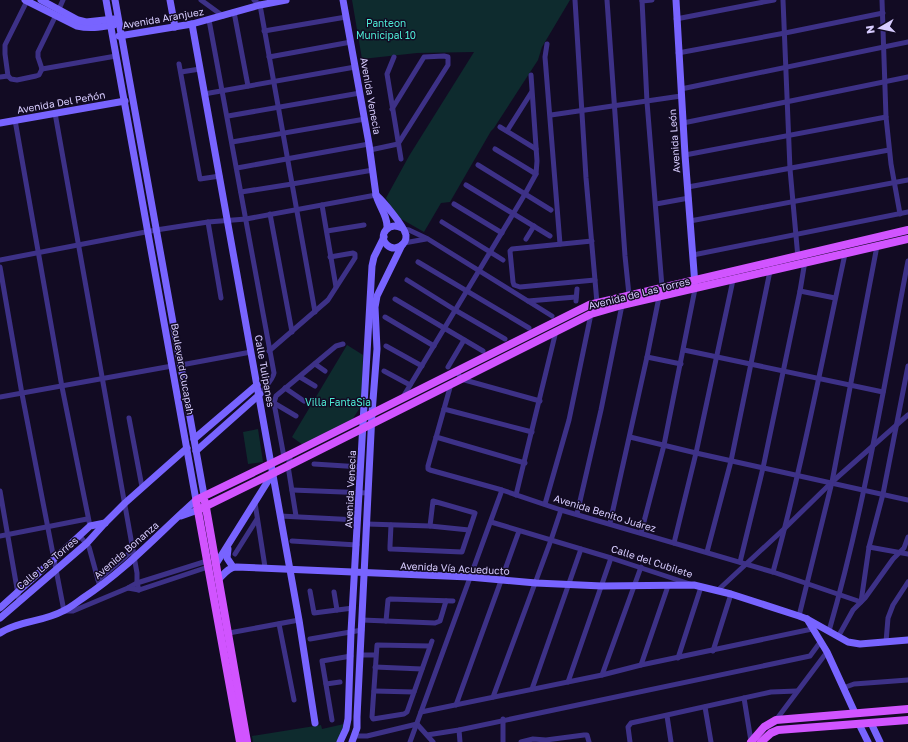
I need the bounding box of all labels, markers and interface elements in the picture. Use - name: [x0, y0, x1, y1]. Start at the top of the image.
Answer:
- street label: Avenida Aranjuez: [121, 5, 205, 31]
- north arrow: [860, 8, 900, 48]
- park label: Panteon Municipal 10: [356, 17, 416, 41]
- text: N: [863, 24, 877, 35]
- street label: Avenida Venecia: [358, 57, 384, 135]
- street label: Avenida Del Peñón: [16, 88, 106, 116]
- street label: Avenida León: [666, 109, 682, 173]
- street label: Avenida de Las Torres: [587, 275, 691, 311]
- street label: Boulevard Cucapah: [169, 322, 197, 416]
- street label: Calle Tulipanes: [253, 334, 277, 408]
- park label: Villa FantaSia: [305, 396, 371, 408]
- street label: Avenida Venecia: [342, 450, 358, 528]
- street label: Avenida Benito Juárez: [552, 492, 658, 534]
- street label: Avenida Bonanza: [91, 519, 161, 581]
- street label: Calle Las Torres: [14, 534, 80, 592]
- street label: Calle del Cubilete: [610, 542, 694, 580]
- street label: Avenida Vía Acueducto: [400, 559, 510, 577]

